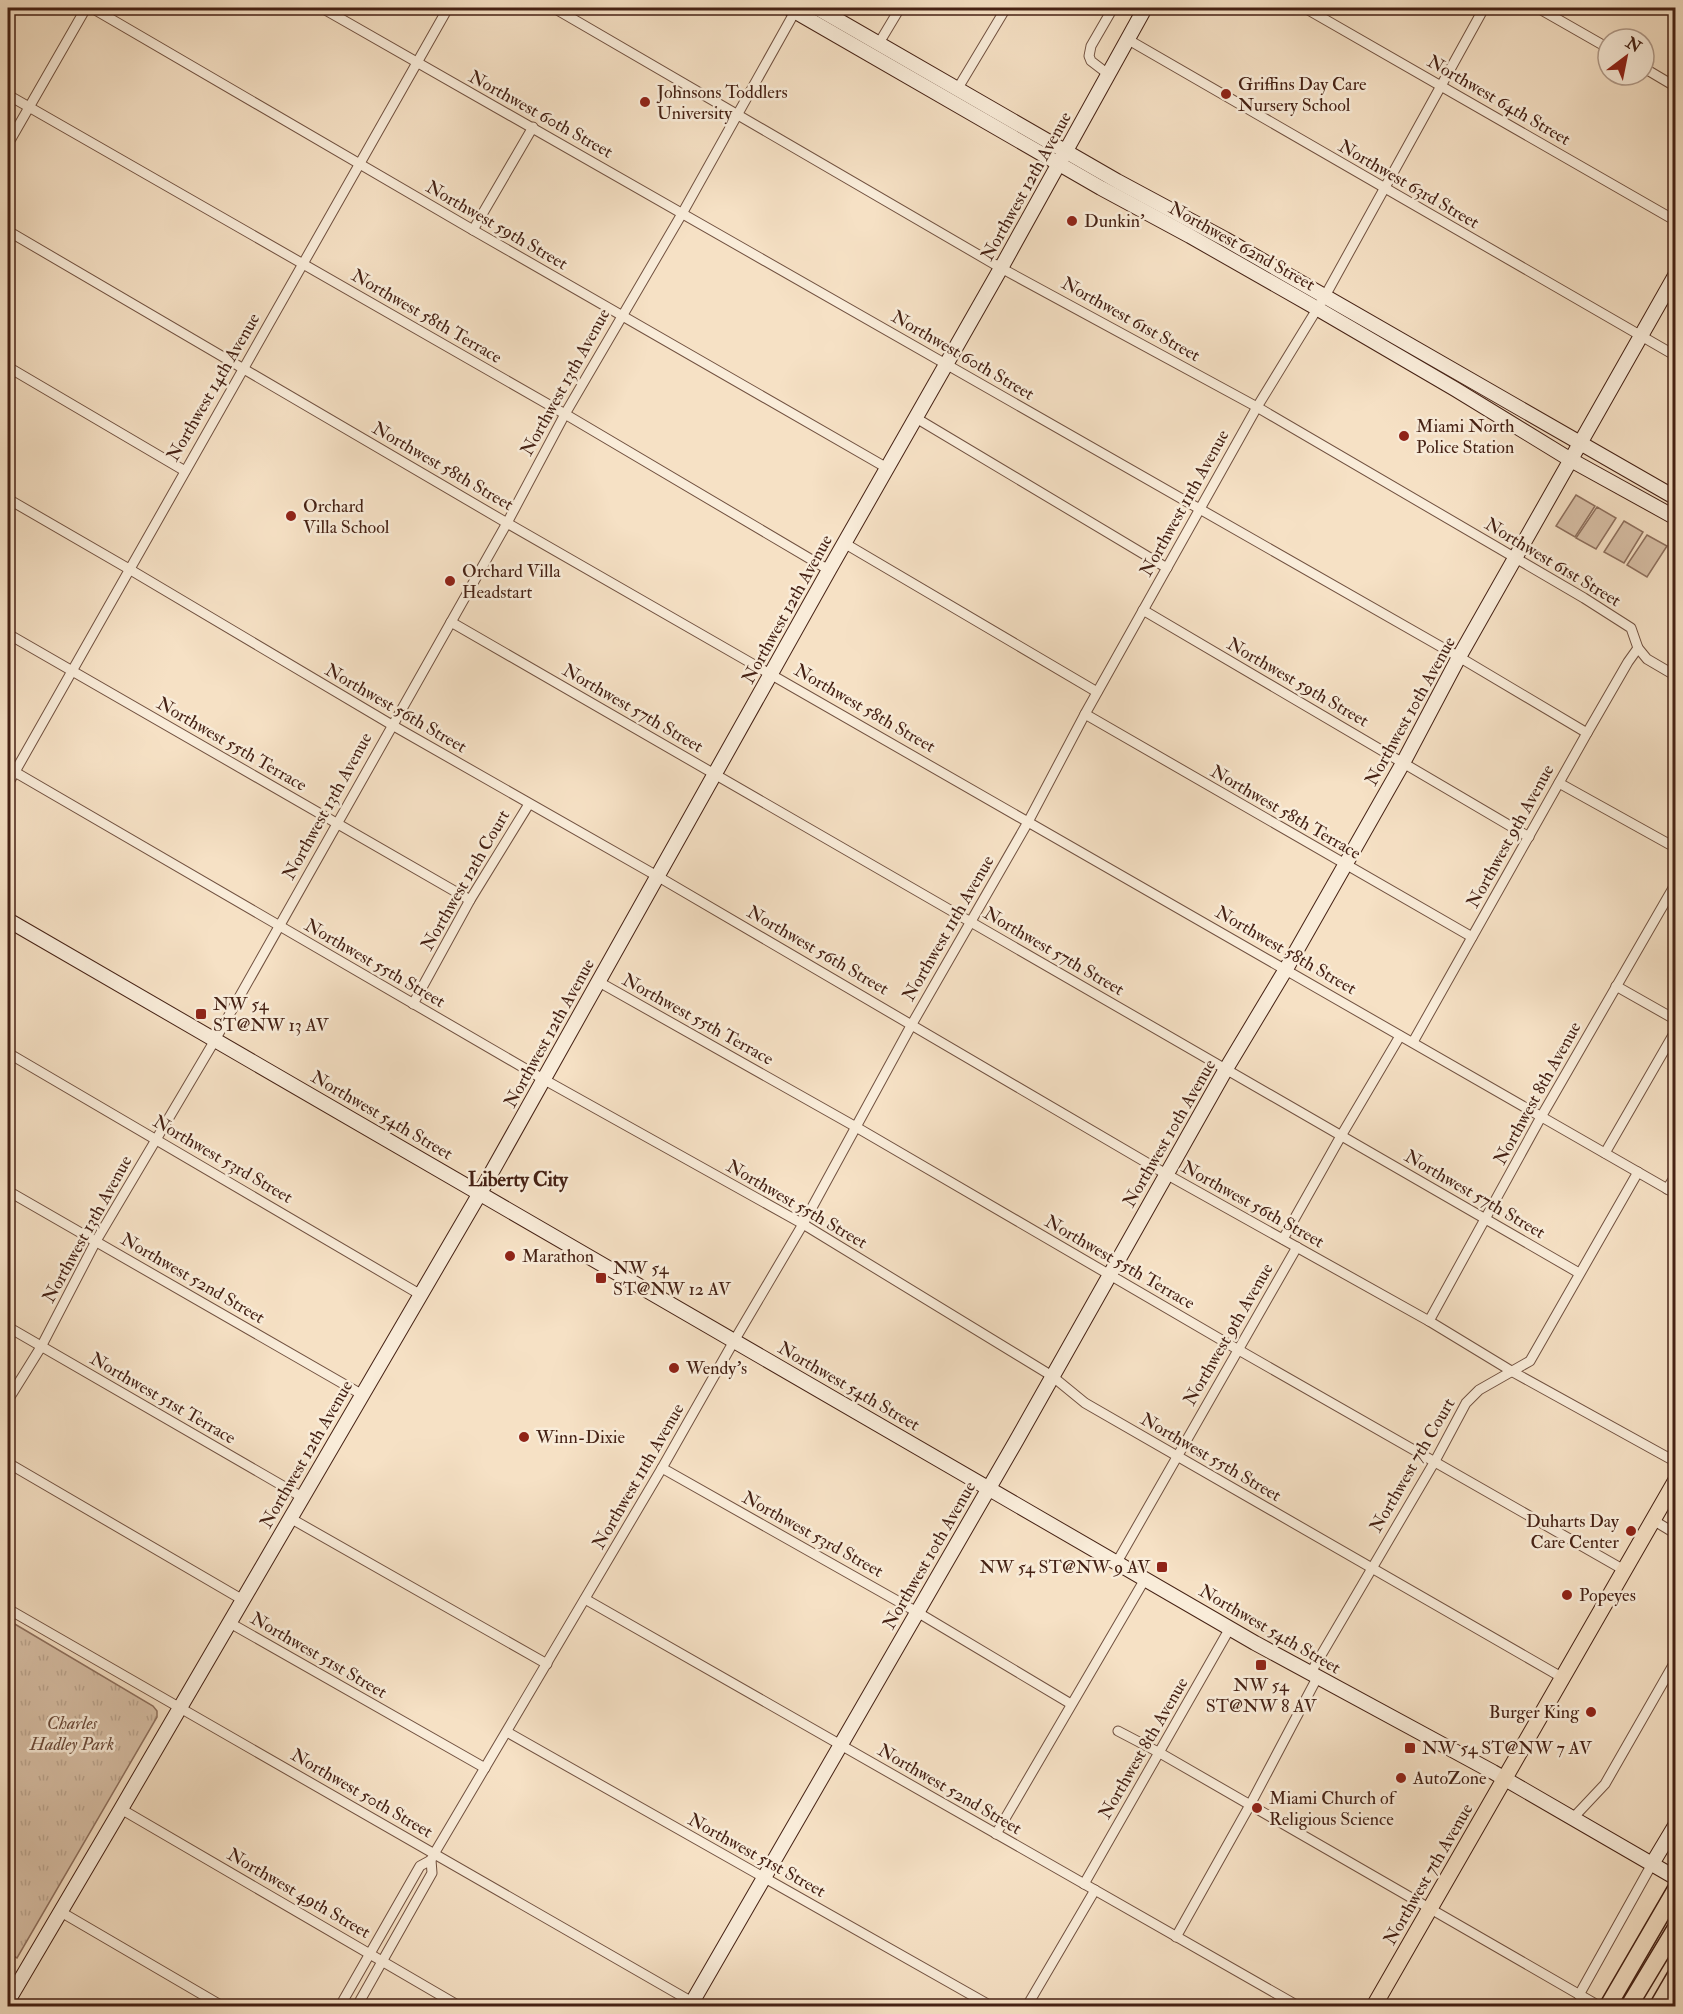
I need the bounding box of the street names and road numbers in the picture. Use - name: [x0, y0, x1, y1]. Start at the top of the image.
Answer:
- street label: Northwest 64th Street: [1423, 50, 1575, 151]
- street label: Northwest 60th Street: [465, 65, 617, 164]
- street label: Northwest 12th Avenue: [976, 107, 1077, 265]
- street label: Northwest 63rd Street: [1334, 135, 1484, 234]
- street label: Northwest 59th Street: [422, 175, 572, 275]
- street label: Northwest 62nd Street: [1165, 197, 1319, 296]
- street label: Northwest 58th Terrace: [347, 264, 507, 369]
- street label: Northwest 61st Street: [1057, 272, 1204, 367]
- street label: Northwest 13th Avenue: [515, 304, 616, 460]
- street label: Northwest 60th Street: [887, 305, 1038, 406]
- street label: Northwest 14th Avenue: [162, 308, 266, 466]
- street label: Northwest 58th Street: [368, 417, 518, 516]
- street label: Northwest 11th Avenue: [1135, 425, 1235, 581]
- street label: Northwest 61st Street: [1480, 513, 1625, 612]
- street label: Northwest 12th Avenue: [737, 530, 838, 688]
- street label: Northwest 59th Street: [1223, 632, 1373, 732]
- street label: Northwest 10th Avenue: [1360, 632, 1461, 790]
- street label: Northwest 56th Street: [321, 659, 471, 758]
- street label: Northwest 57th Street: [558, 659, 708, 758]
- street label: Northwest 58th Street: [790, 659, 940, 758]
- street label: Northwest 55th Terrace: [153, 692, 311, 797]
- street label: Northwest 13th Avenue: [277, 728, 378, 884]
- street label: Northwest 58th Terrace: [1206, 760, 1366, 865]
- street label: Northwest 9th Avenue: [1461, 760, 1560, 912]
- street label: Northwest 12th Court: [416, 806, 515, 955]
- street label: Northwest 11th Avenue: [897, 851, 1000, 1005]
- street label: Northwest 56th Street: [743, 901, 893, 1000]
- street label: Northwest 58th Street: [1211, 901, 1361, 1000]
- street label: Northwest 57th Street: [979, 902, 1129, 1001]
- street label: Northwest 55th Street: [300, 914, 449, 1013]
- street label: Northwest 12th Avenue: [499, 954, 600, 1112]
- street label: Northwest 55th Terrace: [618, 968, 778, 1071]
- street label: Northwest 8th Avenue: [1489, 1017, 1587, 1169]
- street label: Northwest 10th Avenue: [1118, 1055, 1221, 1211]
- street label: Northwest 54th Street: [307, 1065, 457, 1165]
- street label: Northwest 53rd Street: [149, 1110, 297, 1209]
- street label: Northwest 57th Street: [1400, 1145, 1550, 1244]
- street label: Northwest 13th Avenue: [37, 1151, 138, 1307]
- street label: Northwest 55th Street: [722, 1155, 871, 1254]
- street label: Northwest 56th Street: [1177, 1156, 1328, 1253]
- street label: Northwest 55th Terrace: [1041, 1210, 1199, 1315]
- street label: Northwest 52nd Street: [117, 1228, 269, 1329]
- street label: Northwest 9th Avenue: [1178, 1258, 1279, 1410]
- street label: Northwest 54th Street: [774, 1336, 924, 1436]
- street label: Northwest 51st Terrace: [86, 1347, 240, 1450]
- street label: Northwest 12th Avenue: [255, 1376, 358, 1532]
- street label: Northwest 7th Court: [1365, 1394, 1460, 1537]
- street label: Northwest 11th Avenue: [587, 1399, 690, 1553]
- street label: Northwest 55th Street: [1136, 1408, 1285, 1507]
- street label: Northwest 10th Avenue: [878, 1477, 981, 1633]
- street label: Northwest 53rd Street: [738, 1486, 888, 1583]
- street label: Northwest 54th Street: [1195, 1579, 1345, 1679]
- street label: Northwest 51st Street: [246, 1607, 391, 1704]
- street label: Northwest 8th Avenue: [1093, 1673, 1194, 1823]
- street label: Northwest 52nd Street: [874, 1739, 1026, 1840]
- street label: Northwest 50th Street: [287, 1744, 437, 1843]
- street label: Northwest 7th Avenue: [1379, 1799, 1479, 1949]
- street label: Northwest 51st Street: [684, 1808, 830, 1903]
- street label: Northwest 49th Street: [223, 1843, 375, 1944]

